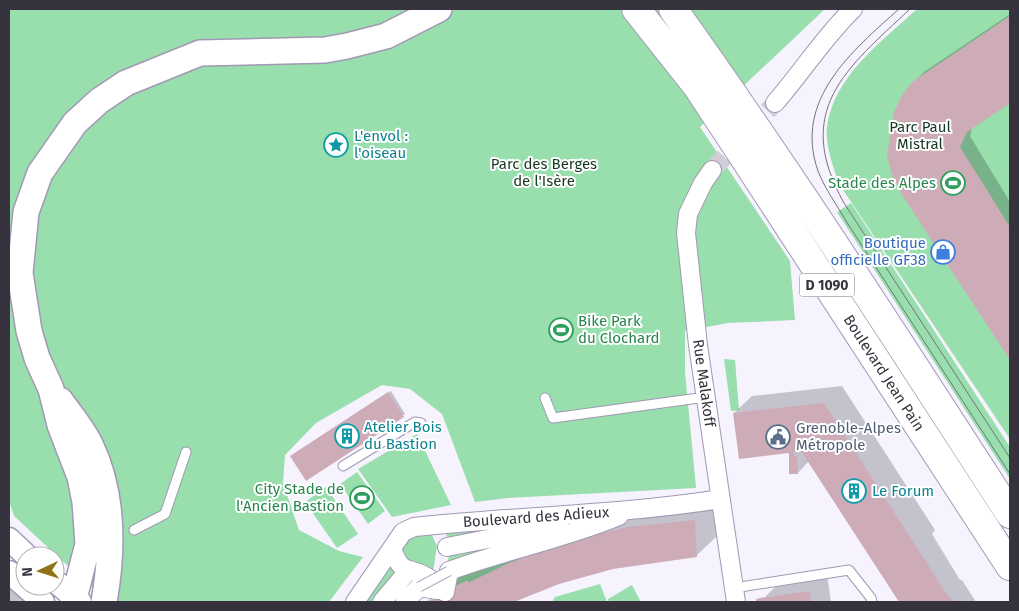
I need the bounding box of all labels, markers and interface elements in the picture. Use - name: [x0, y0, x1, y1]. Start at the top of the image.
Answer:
- park label: Parc Paul Mistral: [889, 118, 951, 153]
- place label: L'envol : l'oiseau: [354, 127, 408, 162]
- place icon: L'envol : l'oiseau: [323, 132, 349, 158]
- park label: Parc des Berges de l'Isère: [491, 155, 597, 190]
- sports icon: Stade des Alpes: [940, 170, 966, 196]
- place label: Stade des Alpes: [828, 174, 936, 192]
- place label: Boutique officielle GF38: [831, 234, 926, 269]
- shop icon: Boutique officielle GF38: [930, 239, 956, 265]
- road number: D 1090: [800, 274, 854, 296]
- street label: Boulevard Jean Pain: [840, 311, 928, 435]
- place label: Bike Park du Clochard: [578, 312, 659, 347]
- sports icon: Bike Park du Clochard: [548, 317, 574, 343]
- street label: Rue Malakoff: [689, 338, 719, 429]
- place label: Atelier Bois du Bastion: [364, 418, 442, 453]
- place label: Grenoble-Alpes Métropole: [796, 419, 901, 454]
- building icon: Atelier Bois du Bastion: [334, 423, 360, 449]
- public building icon: Grenoble-Alpes Métropole: [765, 424, 791, 450]
- building icon: Le Forum: [841, 478, 867, 504]
- place label: City Stade de l'Ancien Bastion: [236, 480, 344, 515]
- place label: Le Forum: [872, 482, 934, 500]
- sports icon: City Stade de l'Ancien Bastion: [349, 485, 375, 511]
- street label: Boulevard des Adieux: [462, 503, 611, 531]
- north arrow: [15, 546, 65, 596]
- text: N: [19, 567, 36, 577]

